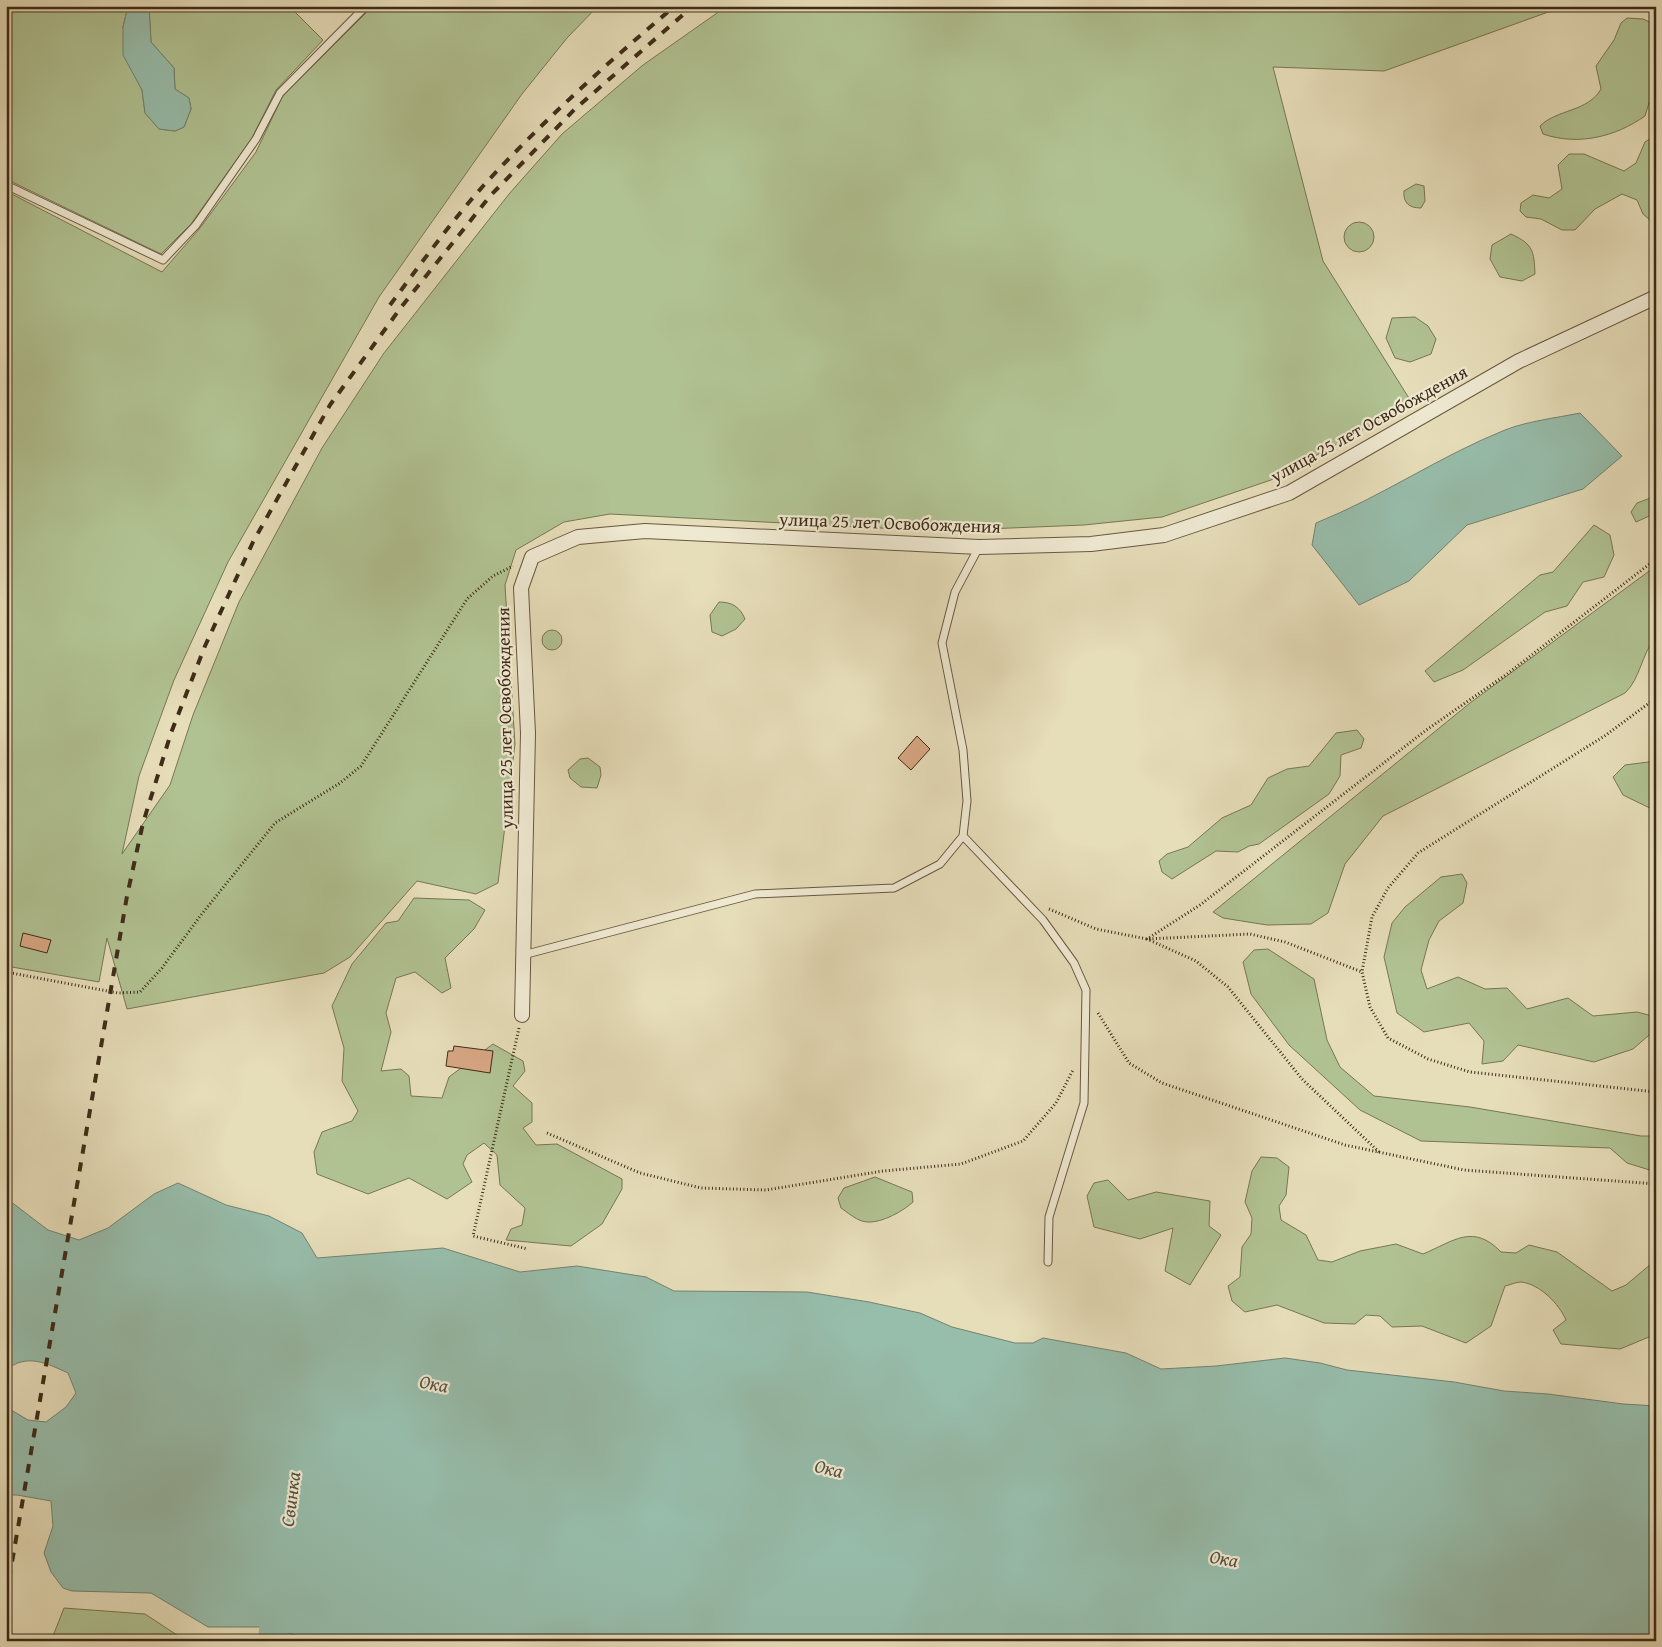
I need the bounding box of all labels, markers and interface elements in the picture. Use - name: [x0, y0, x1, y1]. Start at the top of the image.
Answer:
- street label: улица 25 лет Освобождения: [1264, 358, 1472, 490]
- street label: улица 25 лет Освобождения: [778, 505, 1001, 540]
- street label: улица 25 лет Освобождения: [489, 607, 520, 830]
- water label: Ока: [417, 1367, 451, 1400]
- water label: Ока: [812, 1451, 846, 1485]
- water label: Свинка: [273, 1470, 307, 1528]
- water label: Ока: [1207, 1542, 1241, 1574]

